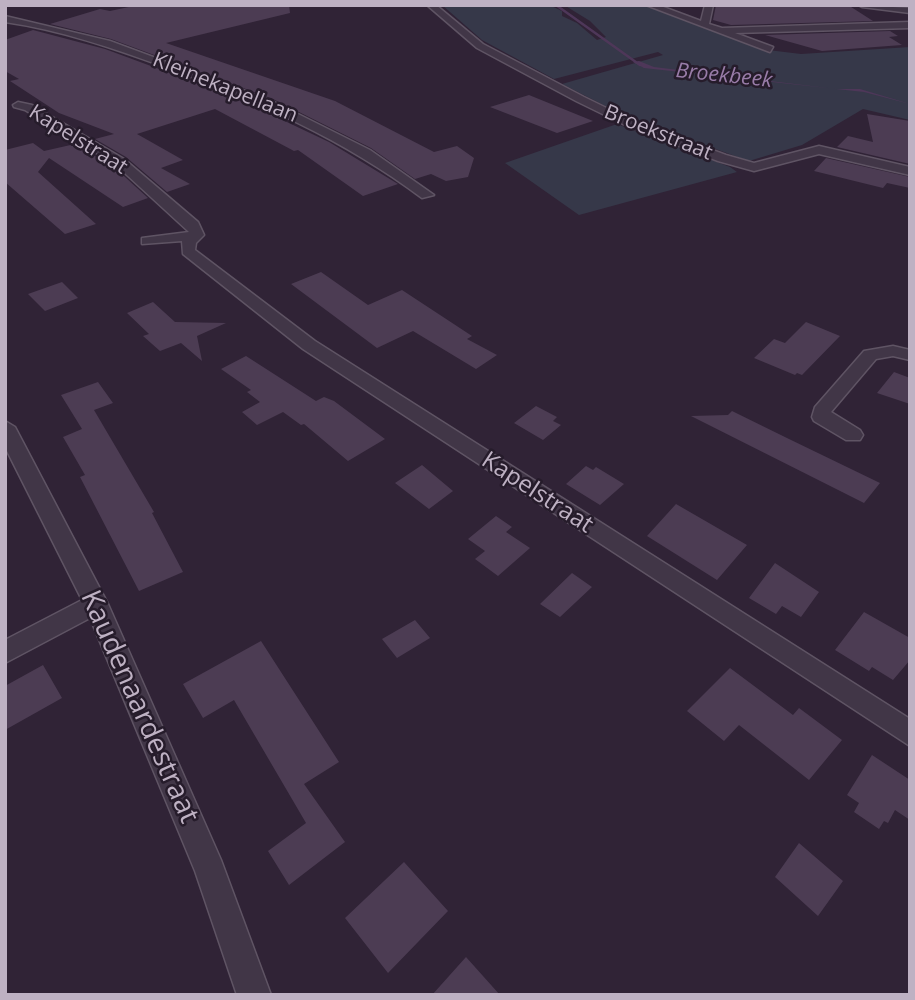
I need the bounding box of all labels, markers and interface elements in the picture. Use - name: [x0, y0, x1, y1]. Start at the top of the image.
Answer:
- street label: Kleinekapellaan: [149, 47, 301, 129]
- water label: Broekbeek: [675, 58, 773, 94]
- street label: Kapelstraat: [24, 100, 132, 180]
- street label: Broekstraat: [600, 100, 716, 166]
- street label: Kapelstraat: [476, 446, 598, 540]
- street label: Kaudenaardestraat: [73, 585, 205, 829]

